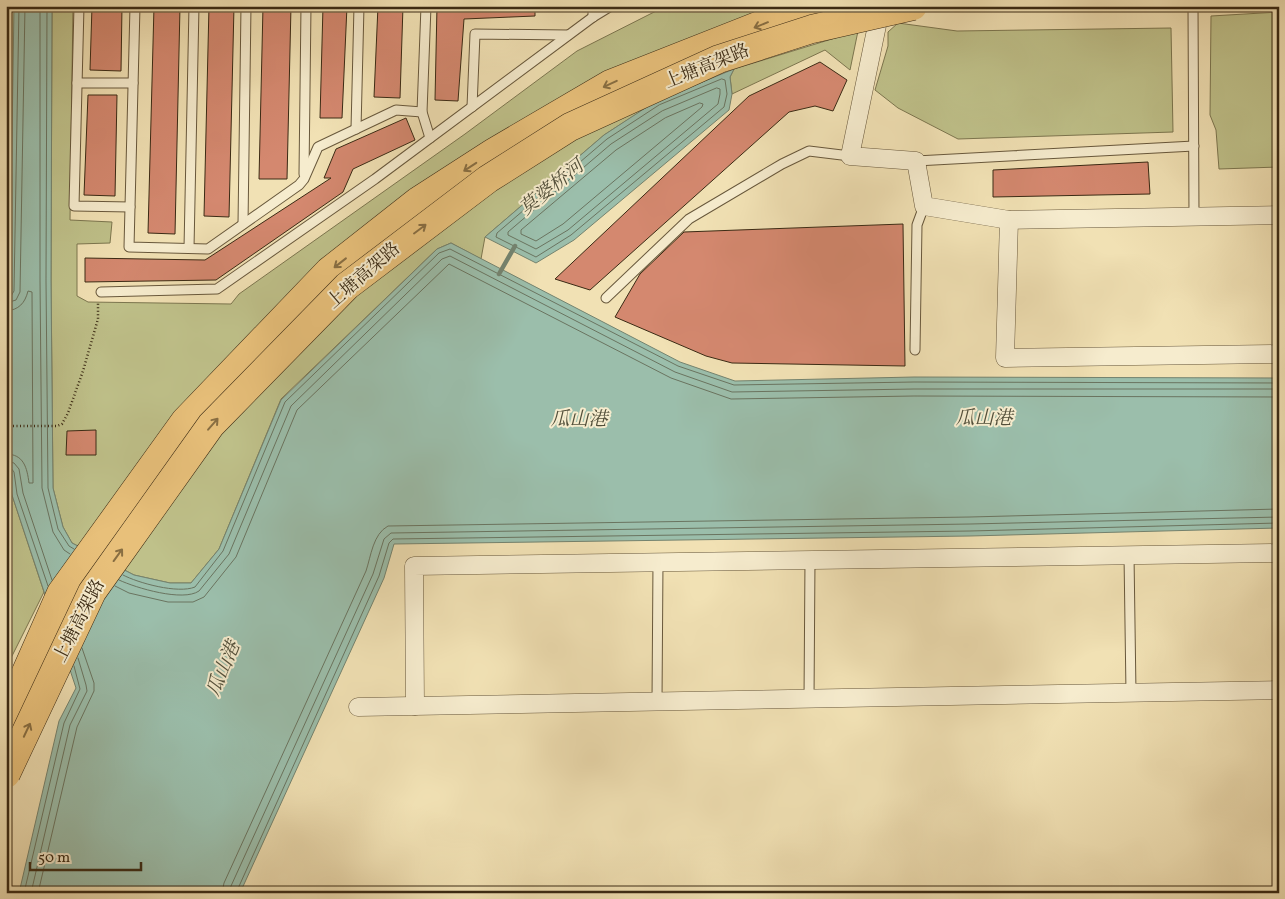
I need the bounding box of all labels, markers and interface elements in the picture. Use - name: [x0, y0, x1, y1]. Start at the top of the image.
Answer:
- one-way arrow: [754, 21, 769, 30]
- street label: 上塘高架路: [661, 39, 753, 95]
- one-way arrow: [603, 80, 618, 89]
- water label: 莫婆桥河: [514, 152, 592, 222]
- one-way arrow: [464, 162, 478, 172]
- one-way arrow: [413, 224, 427, 234]
- street label: 上塘高架路: [322, 237, 406, 315]
- one-way arrow: [334, 257, 347, 268]
- water label: 瓜山港: [955, 406, 1015, 432]
- water label: 瓜山港: [550, 407, 610, 433]
- one-way arrow: [207, 417, 219, 430]
- one-way arrow: [113, 548, 123, 562]
- street label: 上塘高架路: [48, 575, 112, 667]
- water label: 瓜山港: [201, 635, 248, 700]
- one-way arrow: [23, 723, 32, 738]
- scale bar: [30, 839, 141, 871]
- text: 50 m: [38, 848, 70, 869]

